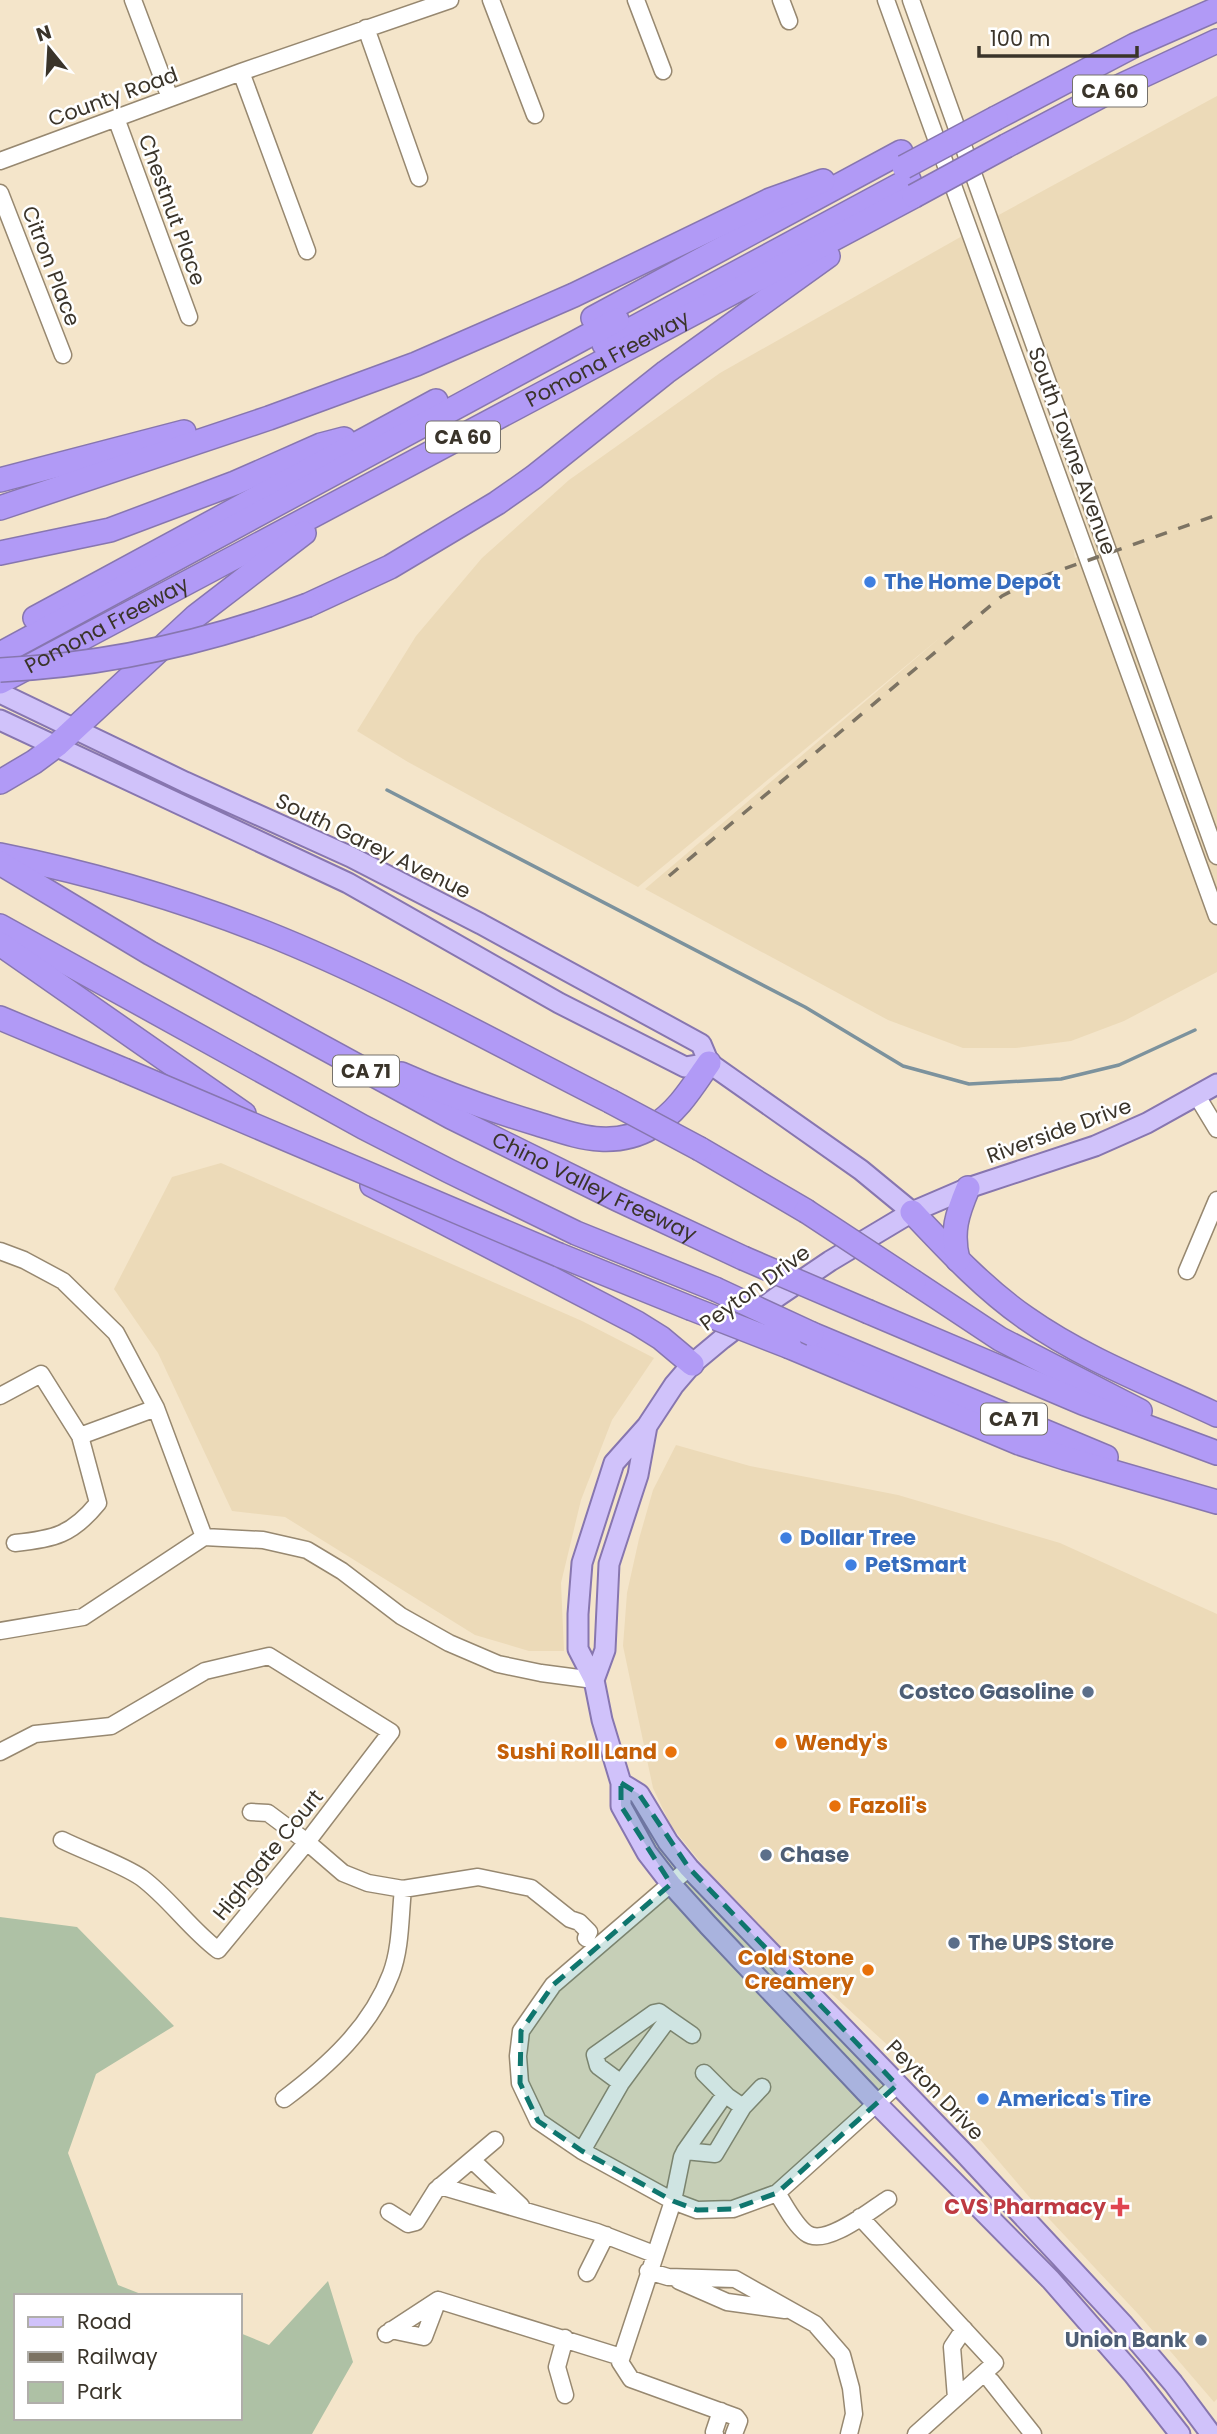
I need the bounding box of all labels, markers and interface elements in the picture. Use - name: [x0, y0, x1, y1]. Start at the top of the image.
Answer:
- north arrow: [14, 14, 84, 84]
- scale bar: [979, 14, 1136, 58]
- text: N: [33, 18, 55, 48]
- text: 100 m: [990, 24, 1050, 53]
- street label: County Road: [44, 60, 182, 133]
- road number: CA 60: [1073, 76, 1147, 106]
- street label: Chestnut Place: [132, 130, 213, 289]
- street label: Citron Place: [15, 202, 88, 330]
- street label: Pomona Freeway: [520, 303, 694, 414]
- street label: South Towne Avenue: [1021, 343, 1124, 559]
- road number: CA 60: [426, 422, 500, 452]
- place label: The Home Depot: [884, 567, 1061, 596]
- street label: Pomona Freeway: [20, 569, 194, 680]
- marker: The Home Depot: [862, 574, 878, 590]
- street label: South Garey Avenue: [271, 786, 476, 905]
- road number: CA 71: [333, 1056, 399, 1086]
- street label: Riverside Drive: [982, 1091, 1135, 1170]
- street label: Chino Valley Freeway: [487, 1124, 702, 1248]
- street label: Peyton Drive: [694, 1238, 816, 1337]
- road number: CA 71: [981, 1404, 1047, 1434]
- place label: Dollar Tree: [800, 1523, 916, 1552]
- marker: Dollar Tree: [778, 1530, 794, 1546]
- place label: PetSmart: [865, 1550, 967, 1579]
- marker: PetSmart: [843, 1557, 859, 1573]
- place label: Costco Gasoline: [899, 1677, 1074, 1706]
- marker: Costco Gasoline: [1080, 1684, 1096, 1700]
- place label: Wendy's: [795, 1728, 888, 1757]
- marker: Wendy's: [773, 1735, 789, 1751]
- place label: Sushi Roll Land: [497, 1737, 657, 1766]
- marker: Sushi Roll Land: [663, 1744, 679, 1760]
- street label: Highgate Court: [206, 1783, 329, 1926]
- place label: Fazoli's: [849, 1791, 927, 1820]
- marker: Fazoli's: [827, 1798, 843, 1814]
- place label: Chase: [780, 1840, 849, 1869]
- marker: Chase: [758, 1847, 774, 1863]
- place label: The UPS Store: [968, 1928, 1114, 1957]
- marker: The UPS Store: [946, 1935, 962, 1951]
- place label: Cold Stone Creamery: [738, 1943, 855, 1996]
- marker: Cold Stone Creamery: [860, 1962, 876, 1978]
- street label: Peyton Drive: [880, 2033, 991, 2146]
- place label: America's Tire: [997, 2084, 1151, 2113]
- marker: America's Tire: [975, 2091, 991, 2107]
- place label: CVS Pharmacy: [944, 2192, 1107, 2221]
- marker: CVS Pharmacy: [1112, 2199, 1128, 2215]
- legend: [14, 2294, 242, 2420]
- text: Road: [77, 2307, 132, 2336]
- place label: Union Bank: [1065, 2325, 1187, 2354]
- marker: Union Bank: [1193, 2332, 1209, 2348]
- text: Railway: [77, 2342, 158, 2371]
- text: Park: [77, 2377, 122, 2406]

